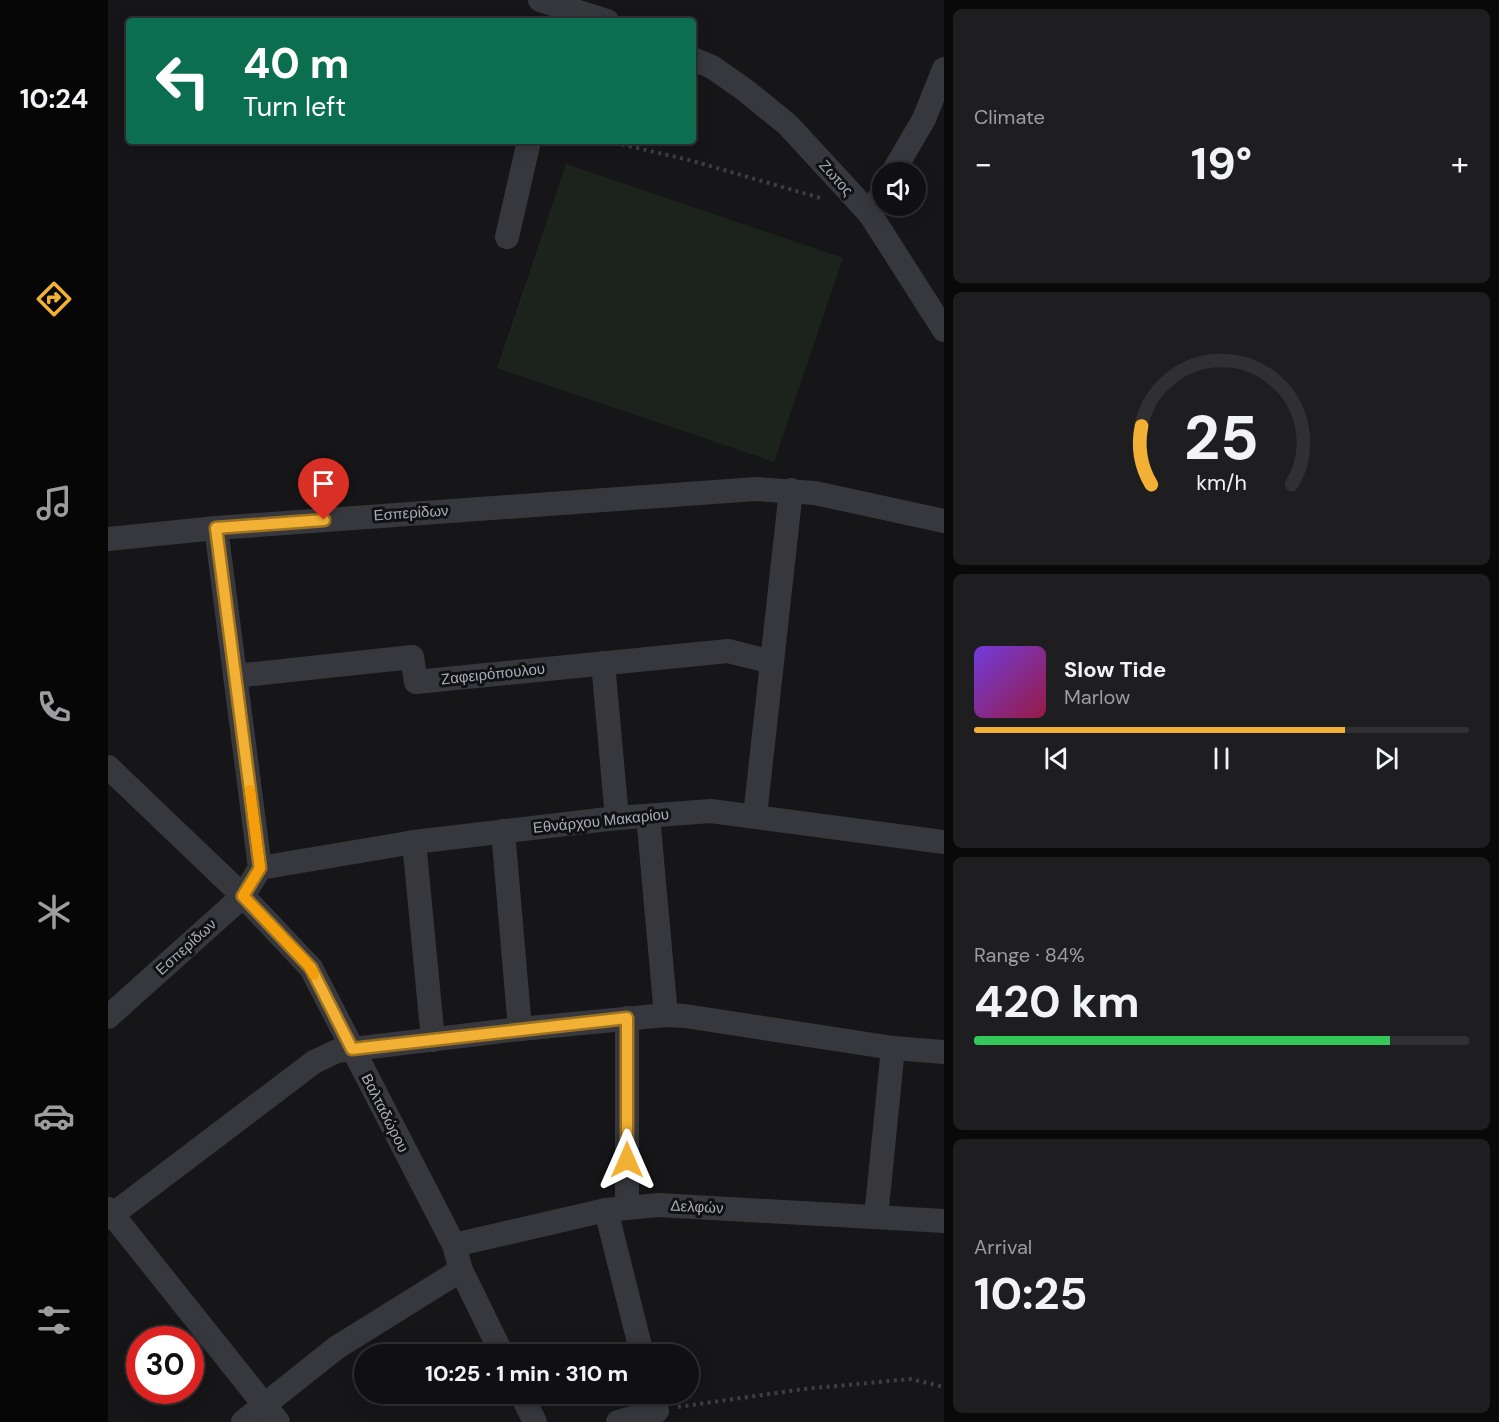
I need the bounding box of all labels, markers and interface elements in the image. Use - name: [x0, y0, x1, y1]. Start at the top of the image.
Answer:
- text: 40 m: [243, 36, 349, 91]
- icon: left: [144, 42, 222, 120]
- text: 10:24: [20, 81, 88, 116]
- text: Turn left: [243, 89, 346, 124]
- text: Climate: [974, 104, 1045, 130]
- text: 19°: [1191, 134, 1252, 193]
- text: −: [974, 142, 992, 185]
- text: +: [1451, 142, 1469, 185]
- street label: Ζωτος: [815, 156, 857, 200]
- map controls: [872, 162, 926, 216]
- button: sound: [872, 162, 926, 216]
- icon: directions: [33, 278, 75, 320]
- text: 25: [1184, 398, 1259, 479]
- pin: [298, 458, 349, 520]
- icon: arrive: [307, 467, 340, 500]
- text: km/h: [1196, 470, 1247, 498]
- icon: music: [33, 482, 75, 524]
- street label: Εσπερίδων: [373, 500, 449, 526]
- text: Slow Tide: [1064, 655, 1166, 684]
- street label: Ζαφειρόπουλου: [440, 659, 546, 689]
- text: Marlow: [1064, 684, 1130, 710]
- icon: phone: [33, 686, 75, 728]
- icon: previous: [1040, 742, 1073, 775]
- icon: pause: [1205, 742, 1238, 775]
- icon: next: [1370, 742, 1403, 775]
- street label: Εθνάρχου Μακαρίου: [532, 804, 670, 838]
- icon: climate: [33, 891, 75, 933]
- street label: Εσπερίδων: [151, 914, 221, 980]
- text: Range · 84%: [974, 942, 1085, 968]
- text: 420 km: [974, 972, 1140, 1031]
- street label: Βαλταδώρου: [357, 1070, 413, 1156]
- icon: car: [33, 1095, 75, 1137]
- position arrow: [595, 1128, 659, 1192]
- street label: Δελφών: [670, 1196, 724, 1218]
- text: Arrival: [974, 1234, 1032, 1260]
- text: 10:25: [974, 1264, 1087, 1323]
- icon: filters: [33, 1299, 75, 1341]
- speed limit sign: 30: [126, 1326, 204, 1404]
- text: 10:25 · 1 min · 310 m: [425, 1359, 628, 1388]

